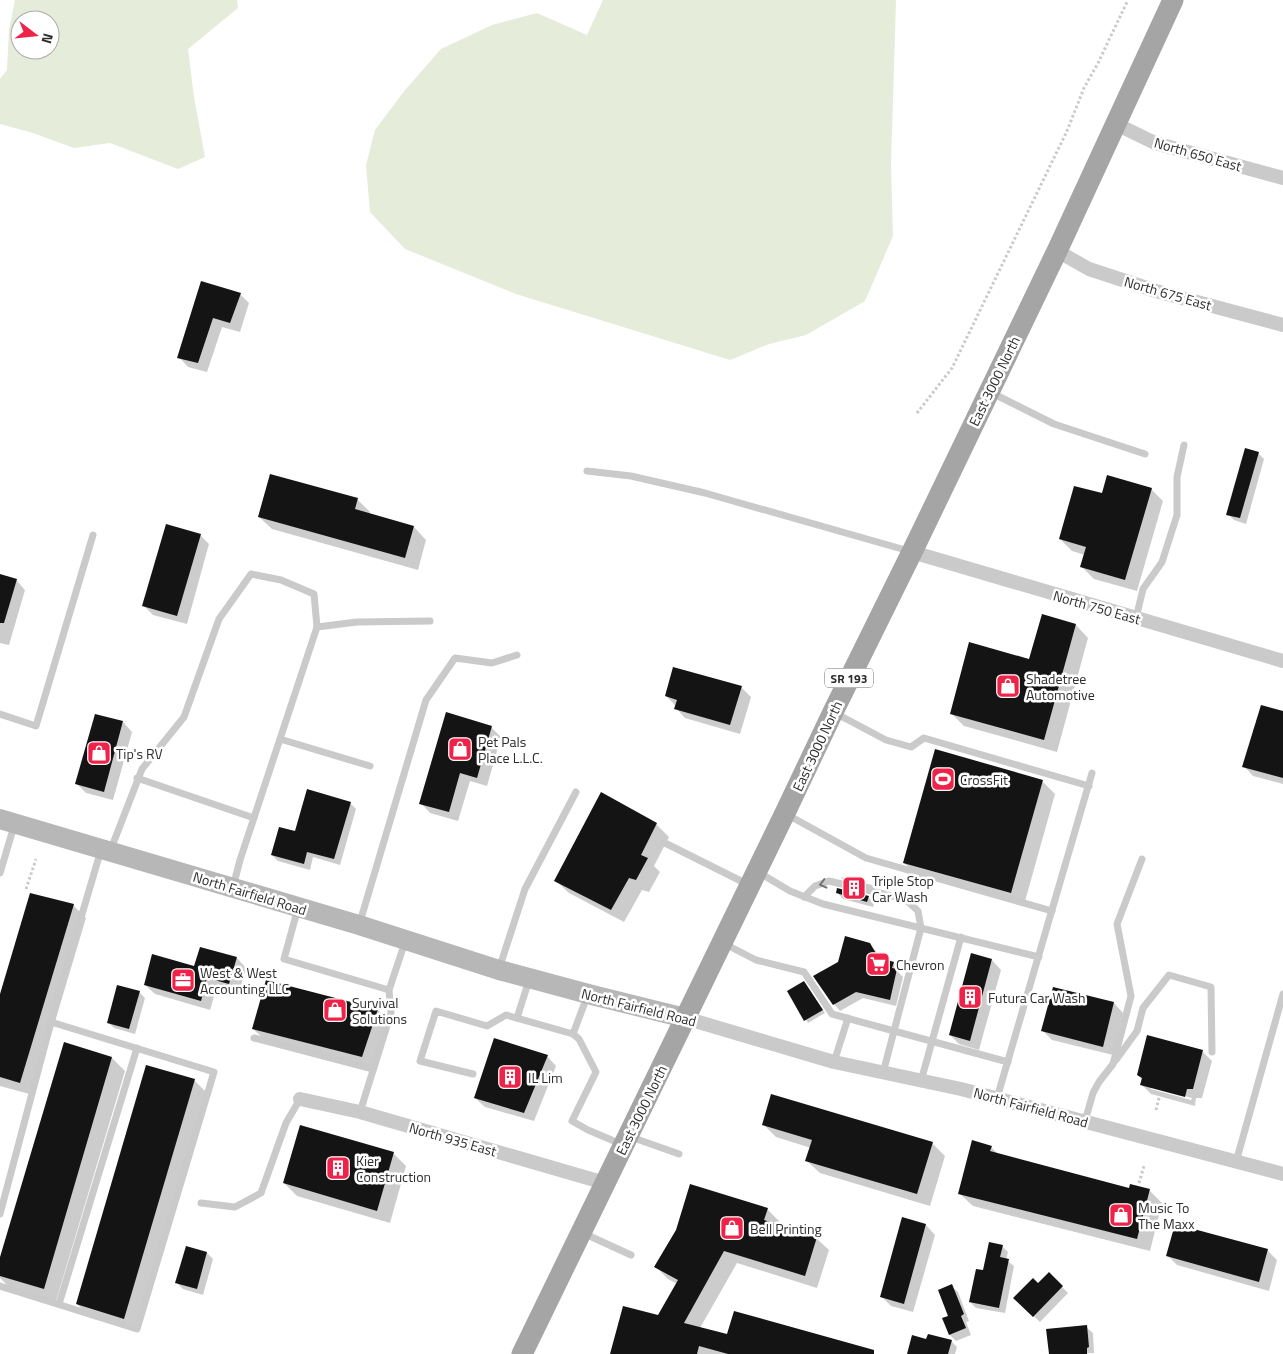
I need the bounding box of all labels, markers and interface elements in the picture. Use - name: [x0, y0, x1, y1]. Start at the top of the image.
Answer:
- north arrow: [10, 10, 60, 60]
- text: N: [37, 31, 59, 46]
- street label: North 650 East: [1152, 132, 1244, 177]
- street label: North 675 East: [1122, 271, 1214, 316]
- street label: East 3000 North: [963, 332, 1025, 430]
- street label: North 750 East: [1051, 585, 1143, 630]
- road number: SR 193: [825, 668, 873, 688]
- place label: Shadetree Automotive: [1026, 668, 1095, 705]
- shop icon: Shadetree Automotive: [995, 673, 1021, 699]
- street label: East 3000 North: [787, 697, 847, 795]
- place label: Pet Pals Place L.L.C.: [478, 731, 543, 768]
- shop icon: Pet Pals Place L.L.C.: [447, 736, 473, 762]
- shop icon: Tip's RV: [86, 740, 112, 766]
- place label: Tip's RV: [116, 743, 163, 764]
- sports icon: CrossFit: [930, 766, 956, 792]
- place label: CrossFit: [960, 769, 1008, 790]
- street label: North Fairfield Road: [191, 866, 309, 920]
- place label: Triple Stop Car Wash: [872, 870, 934, 907]
- building icon: Triple Stop Car Wash: [841, 875, 867, 901]
- one-way arrow: [819, 878, 828, 889]
- supermarket icon: Chevron: [865, 951, 891, 977]
- place label: Chevron: [896, 954, 944, 975]
- place label: West & West Accounting LLC: [200, 962, 290, 999]
- office icon: West & West Accounting LLC: [170, 967, 196, 993]
- street label: North Fairfield Road: [579, 983, 699, 1031]
- building icon: Futura Car Wash: [957, 984, 983, 1010]
- place label: Futura Car Wash: [988, 987, 1086, 1008]
- place label: Survival Solutions: [352, 992, 407, 1029]
- shop icon: Survival Solutions: [322, 997, 348, 1023]
- street label: East 3000 North: [610, 1061, 672, 1159]
- building icon: IL Lim: [497, 1064, 523, 1090]
- place label: IL Lim: [528, 1067, 563, 1088]
- street label: North Fairfield Road: [971, 1082, 1091, 1132]
- street label: North 935 East: [407, 1117, 499, 1162]
- place label: Kier Construction: [356, 1150, 431, 1187]
- building icon: Kier Construction: [325, 1155, 351, 1181]
- place label: Music To The Maxx: [1138, 1197, 1195, 1234]
- shop icon: Music To The Maxx: [1108, 1202, 1134, 1228]
- shop icon: Bell Printing: [719, 1215, 745, 1241]
- place label: Bell Printing: [750, 1218, 822, 1239]

